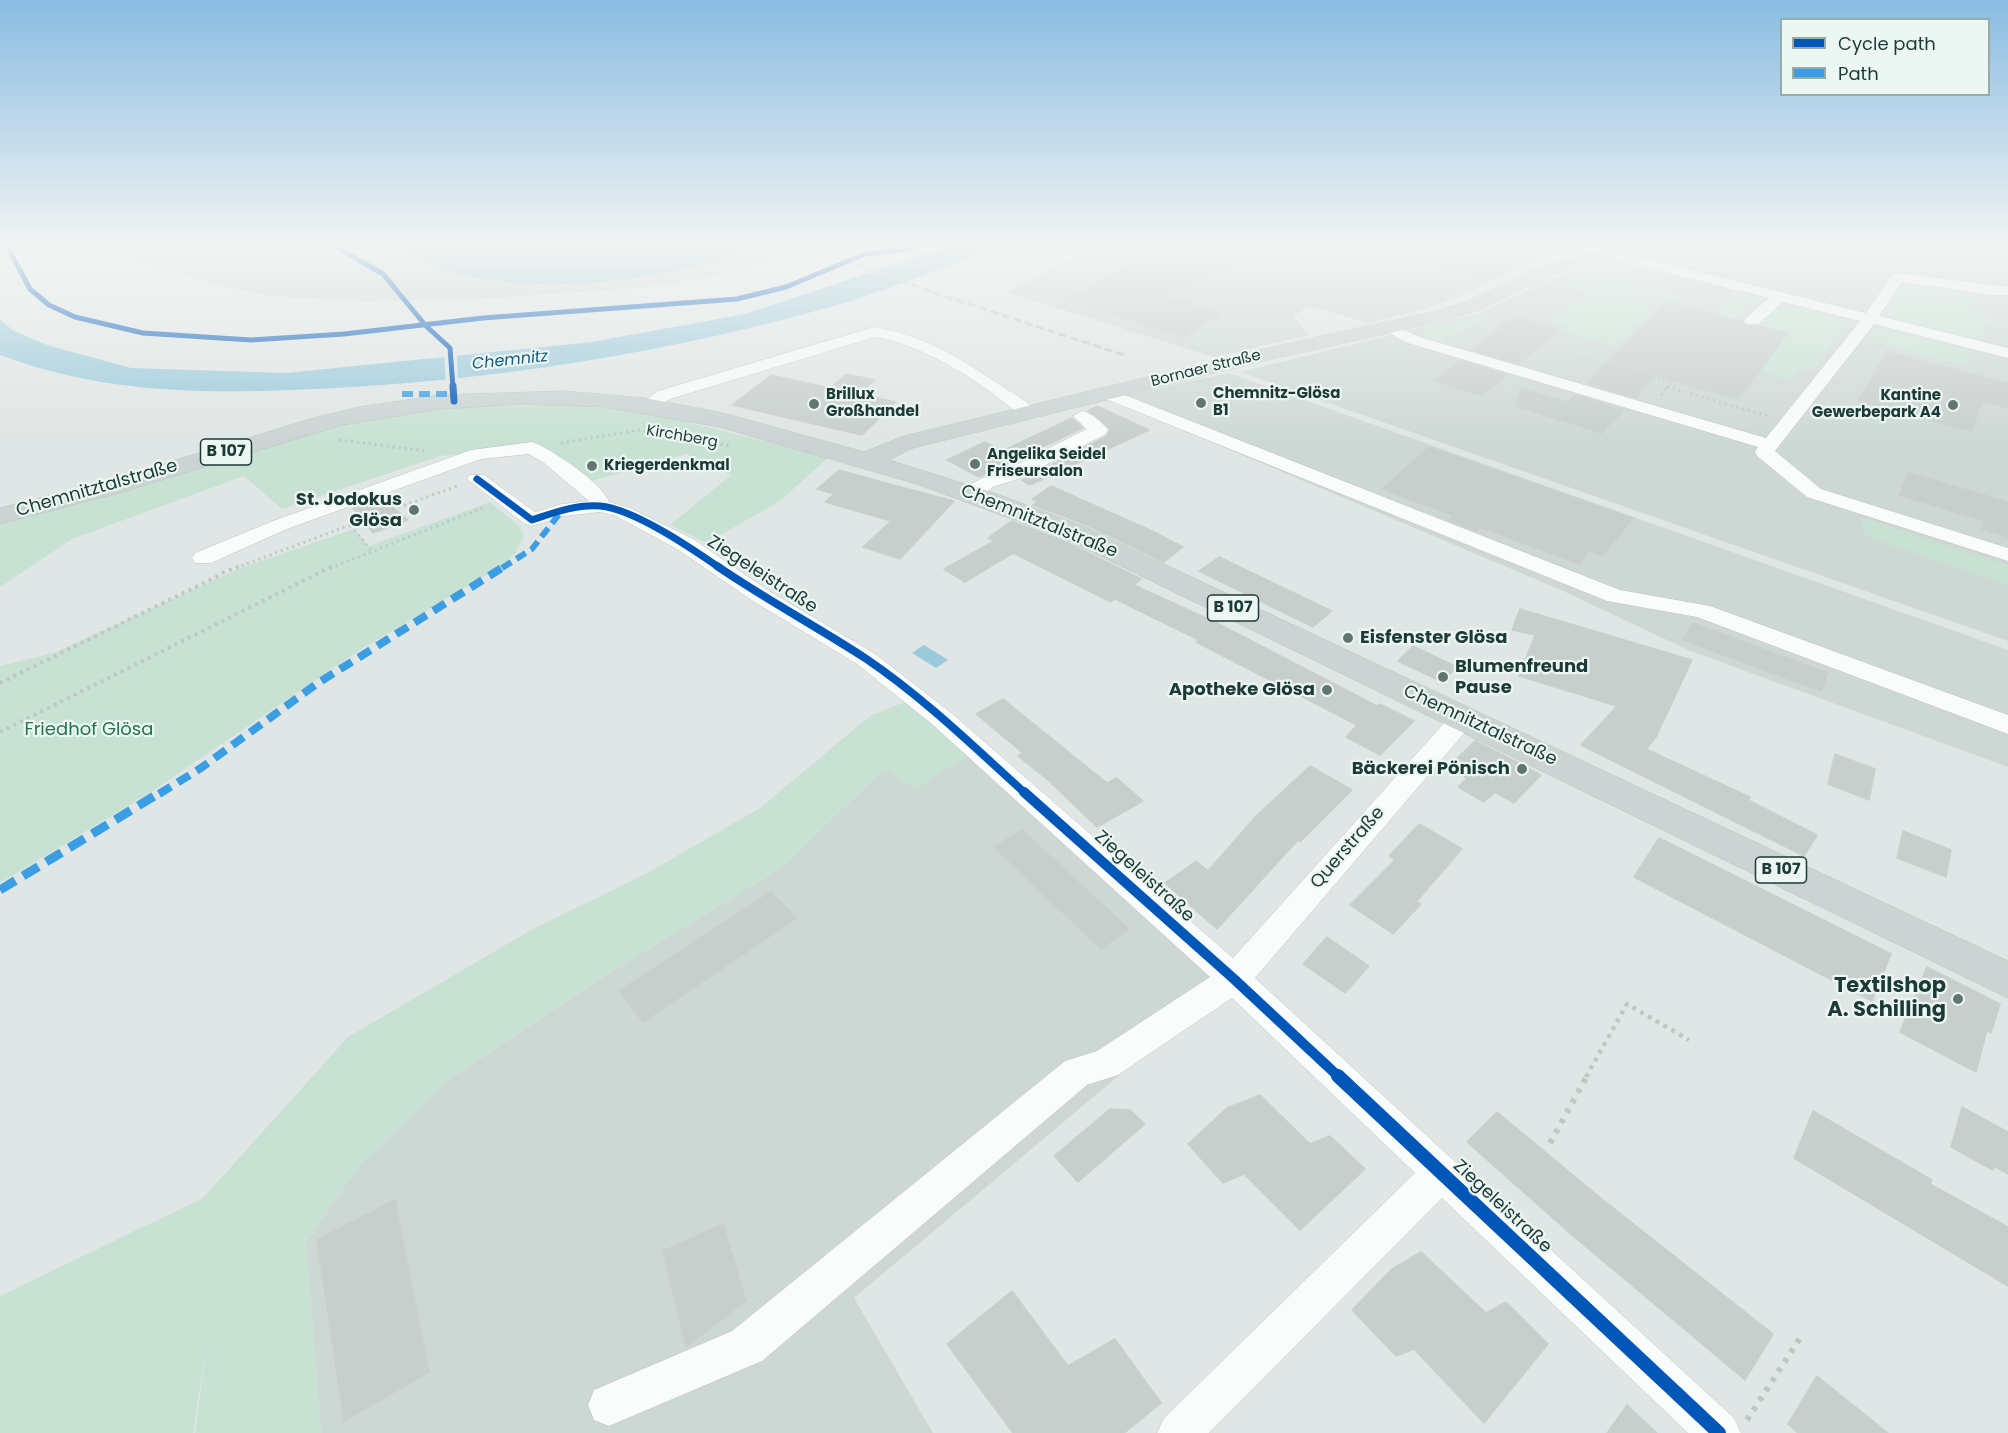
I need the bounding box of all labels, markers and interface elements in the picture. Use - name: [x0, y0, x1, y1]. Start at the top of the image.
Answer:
- legend: [1780, 18, 1990, 96]
- text: Cycle path: [1838, 31, 1936, 56]
- text: Path: [1838, 61, 1879, 86]
- water label: Chemnitz: [471, 347, 549, 375]
- street label: Bornaer Straße: [1149, 347, 1263, 391]
- place label: Chemnitz-Glösa B1: [1213, 385, 1340, 420]
- place label: Brillux Großhandel: [826, 386, 919, 421]
- place label: Kantine Gewerbepark A4: [1812, 387, 1941, 422]
- marker: Chemnitz-Glösa B1: [1194, 396, 1208, 410]
- marker: Brillux Großhandel: [807, 397, 821, 411]
- marker: Kantine Gewerbepark A4: [1946, 398, 1960, 412]
- street label: Kirchberg: [645, 422, 719, 452]
- road number: B 107: [200, 439, 252, 465]
- place label: Angelika Seidel Friseursalon: [987, 446, 1106, 481]
- street label: Chemnitztalstraße: [14, 456, 180, 522]
- place label: Kriegerdenkmal: [604, 457, 730, 475]
- marker: Angelika Seidel Friseursalon: [968, 457, 982, 471]
- marker: Kriegerdenkmal: [585, 459, 599, 473]
- street label: Chemnitztalstraße: [957, 481, 1121, 563]
- place label: St. Jodokus Glösa: [296, 489, 402, 532]
- marker: St. Jodokus Glösa: [407, 503, 421, 517]
- street label: Ziegeleistraße: [703, 531, 821, 619]
- road number: B 107: [1208, 595, 1258, 621]
- place label: Eisfenster Glösa: [1360, 627, 1508, 649]
- marker: Eisfenster Glösa: [1341, 631, 1355, 645]
- place label: Blumenfreund Pause: [1455, 656, 1588, 698]
- marker: Blumenfreund Pause: [1436, 670, 1450, 684]
- place label: Apotheke Glösa: [1169, 679, 1315, 701]
- street label: Chemnitztalstraße: [1400, 681, 1560, 771]
- marker: Apotheke Glösa: [1320, 683, 1334, 697]
- park label: Friedhof Glösa: [25, 719, 153, 741]
- place label: Bäckerei Pönisch: [1352, 758, 1510, 780]
- marker: Bäckerei Pönisch: [1515, 762, 1529, 776]
- street label: Querstraße: [1306, 802, 1390, 894]
- street label: Ziegeleistraße: [1090, 827, 1198, 927]
- road number: B 107: [1756, 857, 1806, 883]
- place label: Textilshop A. Schilling: [1827, 974, 1946, 1024]
- marker: Textilshop A. Schilling: [1951, 992, 1965, 1006]
- street label: Ziegeleistraße: [1448, 1156, 1556, 1258]

